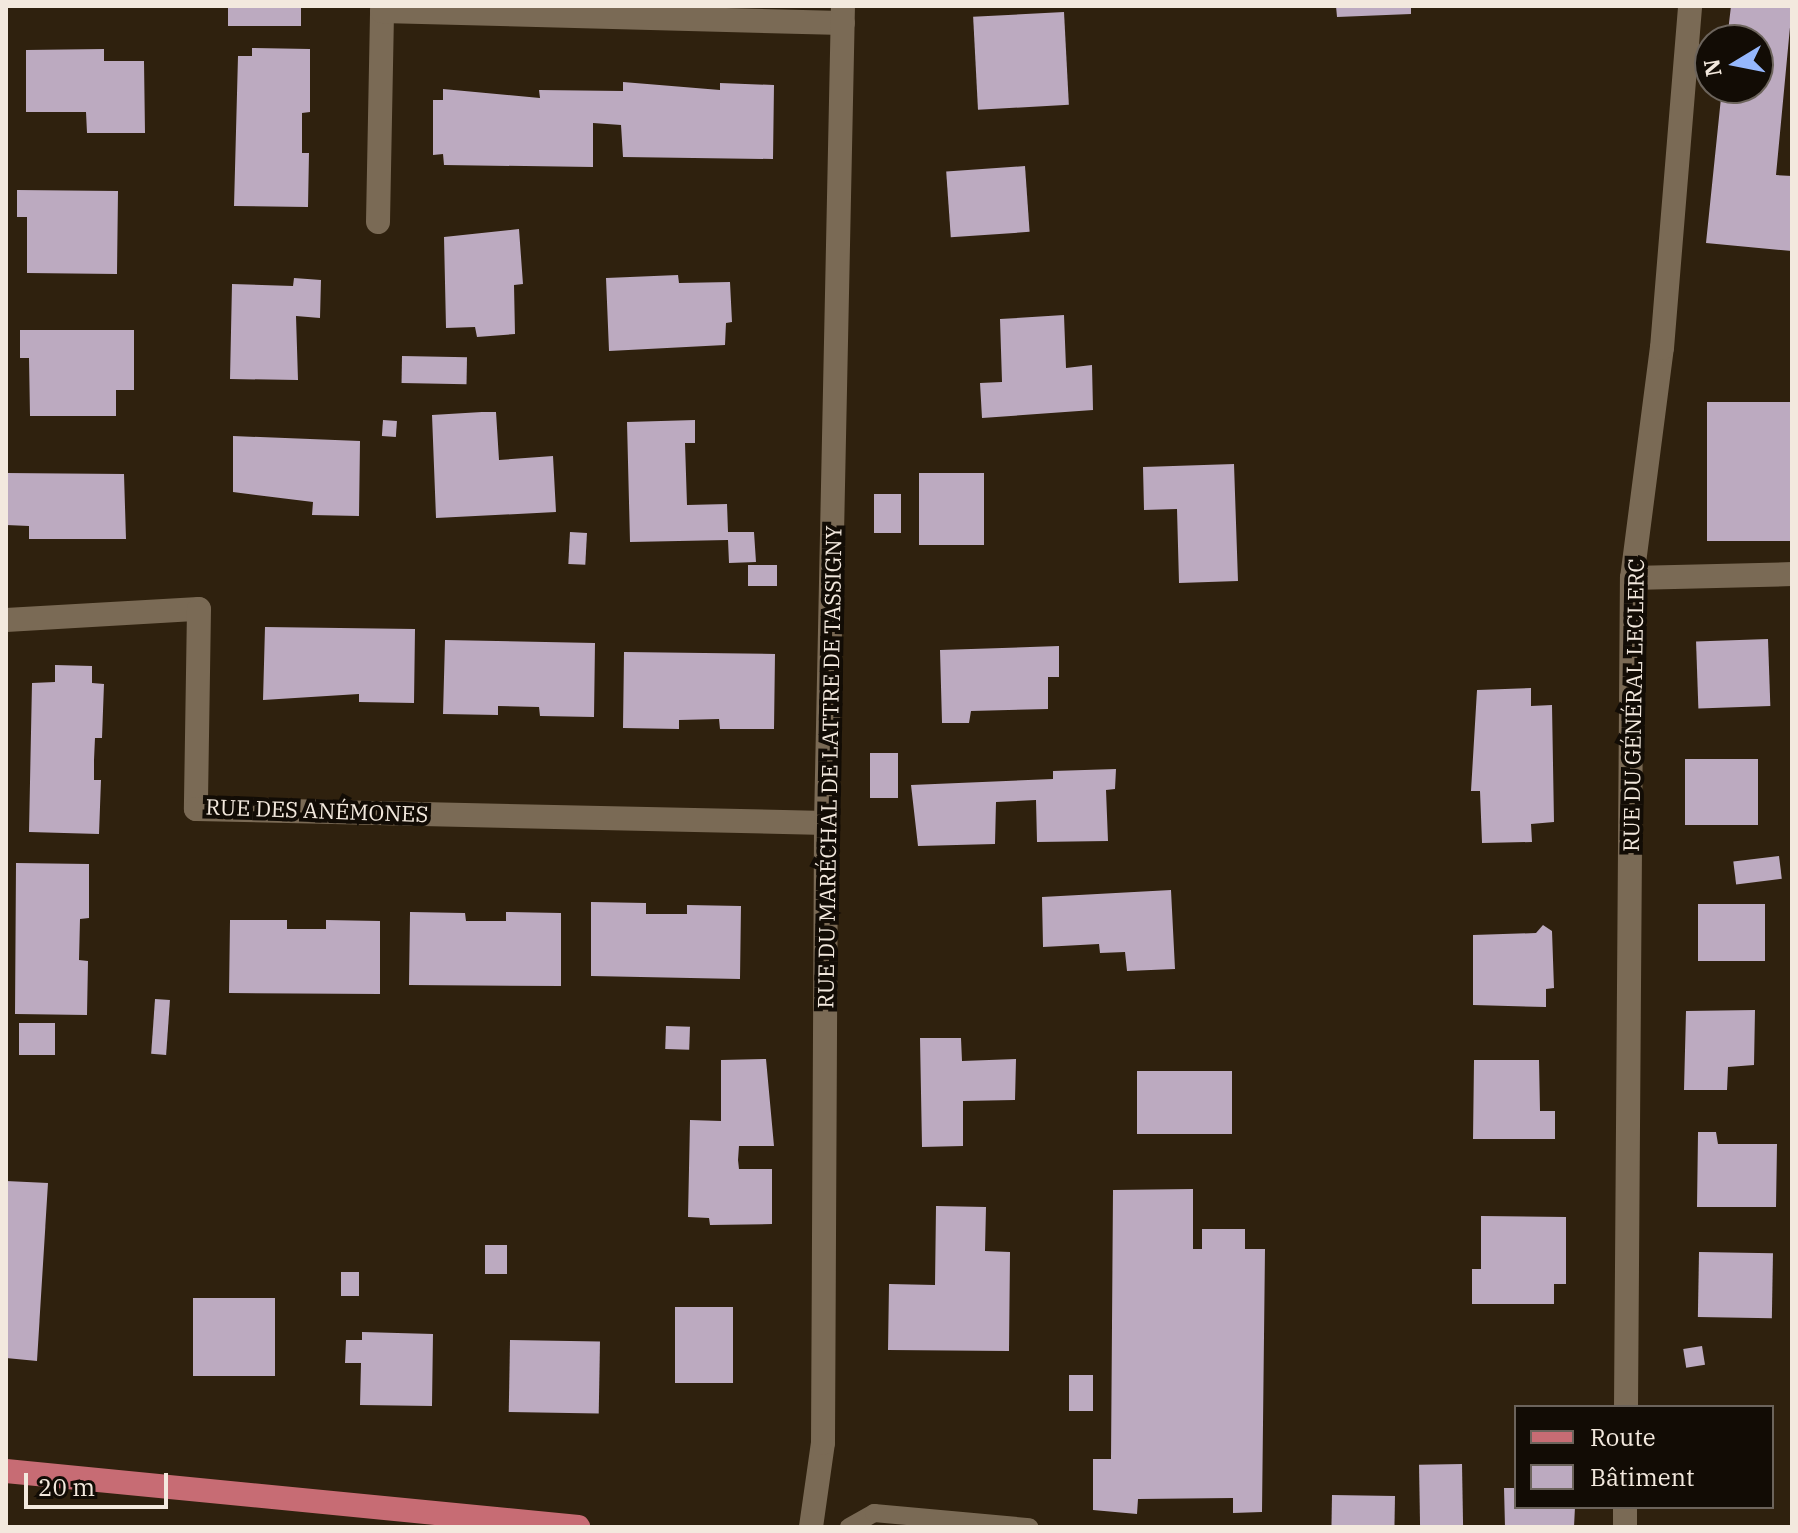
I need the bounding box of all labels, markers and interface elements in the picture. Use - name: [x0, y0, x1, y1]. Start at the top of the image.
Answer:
- north arrow: [1694, 24, 1774, 104]
- text: N: [1696, 57, 1728, 79]
- street label: RUE DU MARÉCHAL DE LATTRE DE TASSIGNY: [812, 525, 846, 1009]
- street label: RUE DU GÉNÉRAL LECLERC: [1617, 558, 1649, 852]
- street label: RUE DES ANÉMONES: [205, 793, 429, 827]
- legend: [1514, 1405, 1774, 1509]
- text: Route: [1590, 1421, 1656, 1453]
- scale bar: [28, 1457, 172, 1507]
- text: Bâtiment: [1590, 1461, 1695, 1493]
- text: 20 m: [38, 1471, 95, 1503]

